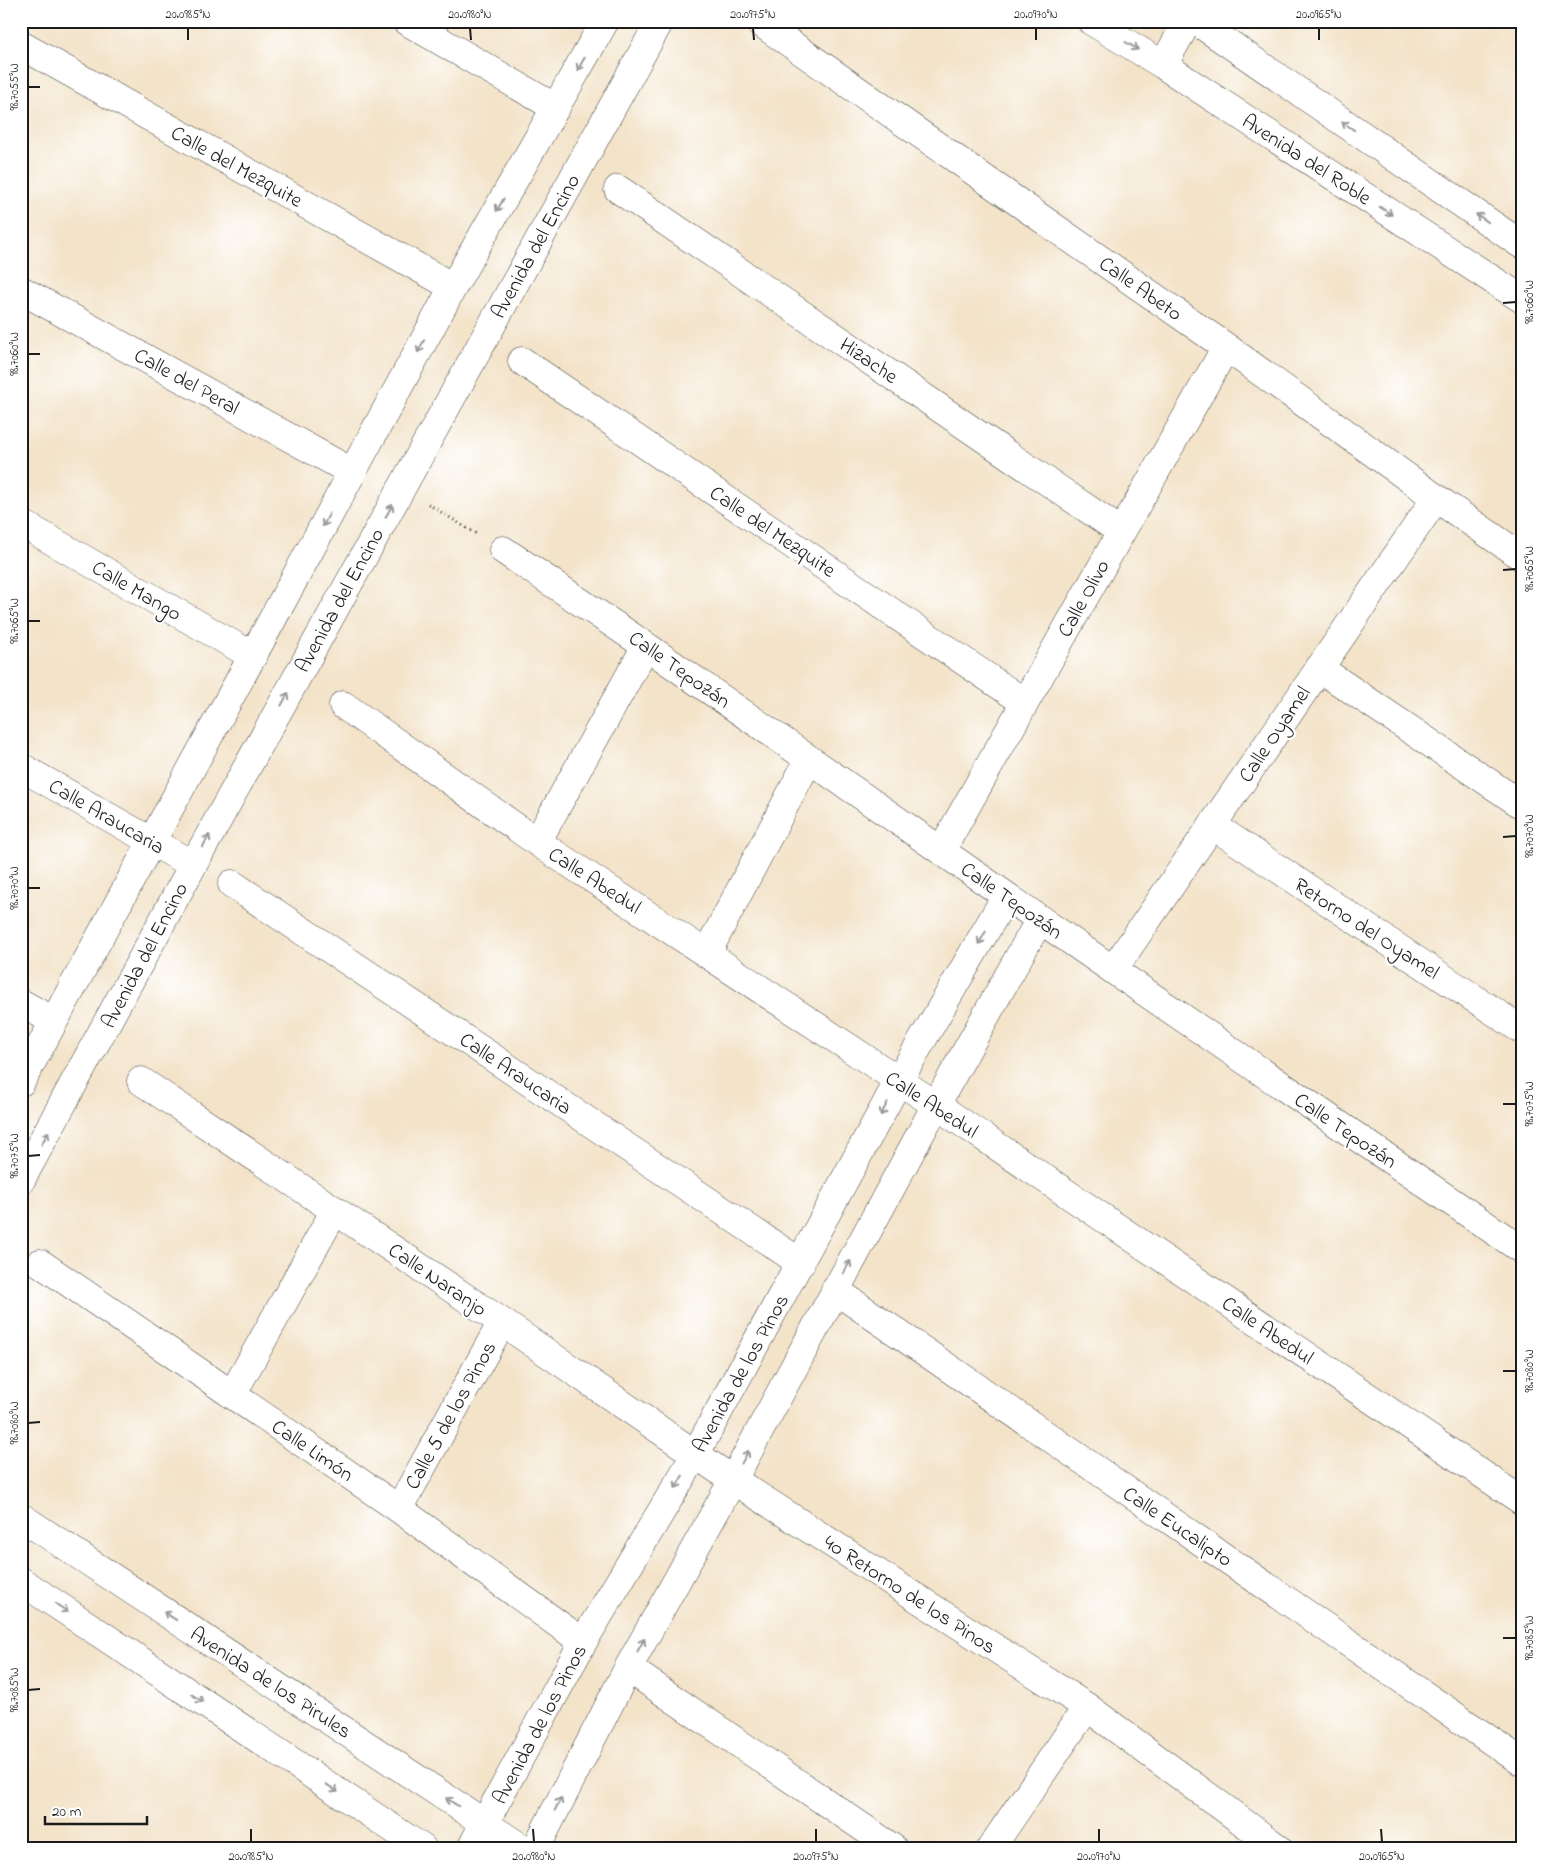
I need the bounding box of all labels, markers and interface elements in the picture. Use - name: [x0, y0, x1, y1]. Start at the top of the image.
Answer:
- text: 20.0985°N: [165, 6, 211, 24]
- text: 20.0980°N: [448, 6, 492, 24]
- text: 20.0975°N: [730, 6, 776, 24]
- text: 20.0970°N: [1014, 6, 1058, 24]
- text: 20.0965°N: [1296, 6, 1342, 24]
- one-way arrow: [1125, 42, 1139, 52]
- one-way arrow: [576, 56, 586, 71]
- text: 98.7055°W: [6, 64, 24, 110]
- street label: Avenida del Roble: [1235, 108, 1377, 214]
- street label: Calle del Mezquite: [165, 119, 308, 217]
- one-way arrow: [1341, 121, 1355, 131]
- street label: Avenida del Encino: [485, 169, 589, 325]
- one-way arrow: [495, 197, 505, 211]
- one-way arrow: [1379, 206, 1393, 216]
- one-way arrow: [1475, 213, 1489, 223]
- street label: Calle Abeto: [1092, 250, 1188, 329]
- text: 98.7060°W: [1521, 280, 1539, 324]
- street label: Hizache: [833, 331, 904, 393]
- text: 98.7060°W: [6, 332, 24, 376]
- one-way arrow: [415, 339, 425, 353]
- street label: Calle del Peral: [128, 341, 244, 424]
- street label: Calle del Mezquite: [703, 479, 841, 586]
- one-way arrow: [384, 503, 394, 518]
- one-way arrow: [321, 512, 331, 527]
- street label: Avenida del Encino: [289, 523, 393, 679]
- text: 98.7065°W: [1521, 546, 1539, 592]
- street label: Calle Mango: [84, 554, 187, 631]
- street label: Calle Olivo: [1051, 555, 1118, 643]
- text: 98.7065°W: [6, 598, 24, 644]
- street label: Calle Tepozán: [622, 624, 736, 717]
- street label: Calle Oyamel: [1232, 681, 1321, 790]
- one-way arrow: [280, 692, 290, 707]
- street label: Calle Araucaria: [42, 772, 170, 863]
- text: 98.7070°W: [1521, 814, 1539, 858]
- one-way arrow: [202, 834, 211, 849]
- street label: Calle Abedul: [542, 840, 646, 923]
- street label: Calle Tepozán: [954, 855, 1068, 948]
- text: 98.7070°W: [6, 866, 24, 910]
- street label: Retorno del Oyamel: [1286, 871, 1445, 990]
- street label: Avenida del Encino: [95, 878, 197, 1034]
- one-way arrow: [976, 931, 986, 945]
- street label: Calle Araucaria: [453, 1026, 577, 1123]
- street label: Calle Abedul: [879, 1064, 983, 1147]
- text: 98.7075°W: [1521, 1081, 1539, 1127]
- street label: Calle Tepozán: [1288, 1086, 1402, 1177]
- one-way arrow: [878, 1102, 888, 1116]
- one-way arrow: [40, 1131, 50, 1145]
- text: 98.7075°W: [6, 1133, 24, 1179]
- street label: Calle Naranjo: [381, 1237, 492, 1325]
- one-way arrow: [843, 1260, 852, 1275]
- street label: Avenida de los Pinos: [686, 1289, 798, 1459]
- street label: Calle Abedul: [1215, 1290, 1319, 1374]
- street label: Calle 5 de los Pinos: [399, 1336, 505, 1496]
- text: 98.7080°W: [1521, 1350, 1539, 1392]
- text: 98.7080°W: [6, 1402, 24, 1444]
- street label: Calle Limón: [265, 1413, 359, 1490]
- one-way arrow: [740, 1449, 750, 1464]
- one-way arrow: [674, 1475, 684, 1489]
- street label: Calle Eucalipto: [1116, 1480, 1238, 1576]
- street label: 4o Retorno de los Pinos: [817, 1529, 1001, 1663]
- one-way arrow: [55, 1603, 69, 1613]
- one-way arrow: [164, 1610, 178, 1620]
- text: 98.7085°W: [1521, 1616, 1539, 1660]
- street label: Avenida de los Pirules: [183, 1620, 357, 1747]
- one-way arrow: [636, 1637, 646, 1652]
- street label: Avenida de los Pinos: [486, 1640, 596, 1810]
- text: 98.7085°W: [6, 1668, 24, 1712]
- one-way arrow: [190, 1693, 204, 1703]
- one-way arrow: [325, 1783, 339, 1793]
- scale bar: [45, 1794, 148, 1826]
- one-way arrow: [445, 1796, 459, 1807]
- one-way arrow: [553, 1797, 563, 1812]
- text: 20 m: [52, 1801, 82, 1823]
- text: 20.0985°N: [228, 1848, 274, 1866]
- text: 20.0980°N: [512, 1848, 556, 1866]
- text: 20.0975°N: [793, 1848, 839, 1866]
- text: 20.0970°N: [1077, 1848, 1121, 1866]
- text: 20.0965°N: [1359, 1848, 1405, 1866]

